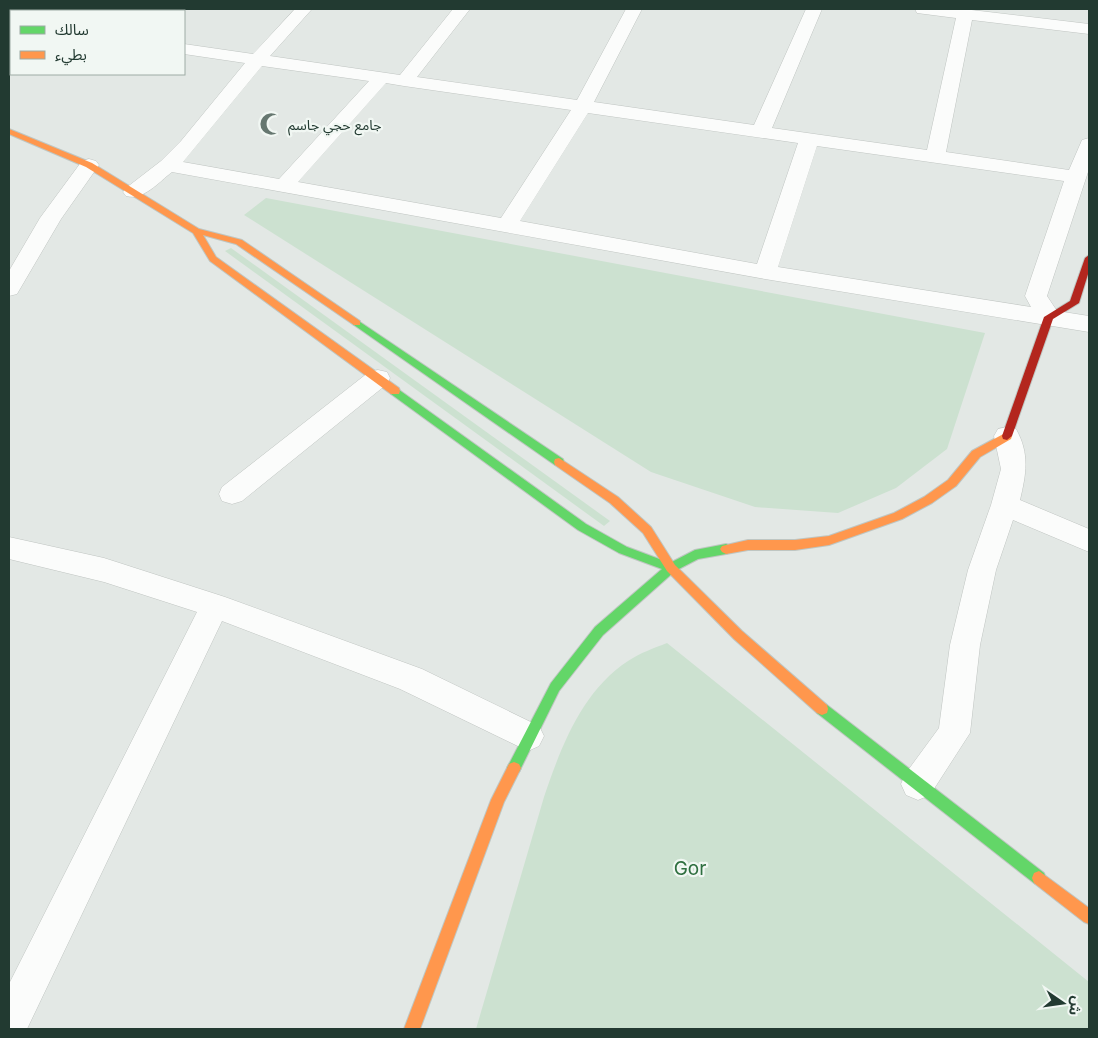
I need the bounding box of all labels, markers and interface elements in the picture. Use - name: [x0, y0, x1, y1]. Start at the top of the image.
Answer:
- legend: [10, 10, 185, 75]
- text: سالك: [55, 20, 89, 39]
- text: بطيء: [55, 45, 87, 66]
- mosque icon: جامع حجي جاسم: [258, 111, 284, 137]
- place label: جامع حجي جاسم: [288, 116, 382, 136]
- park label: Gor: [674, 857, 706, 880]
- north arrow: [1038, 978, 1088, 1028]
- text: ش: [1066, 995, 1087, 1017]

